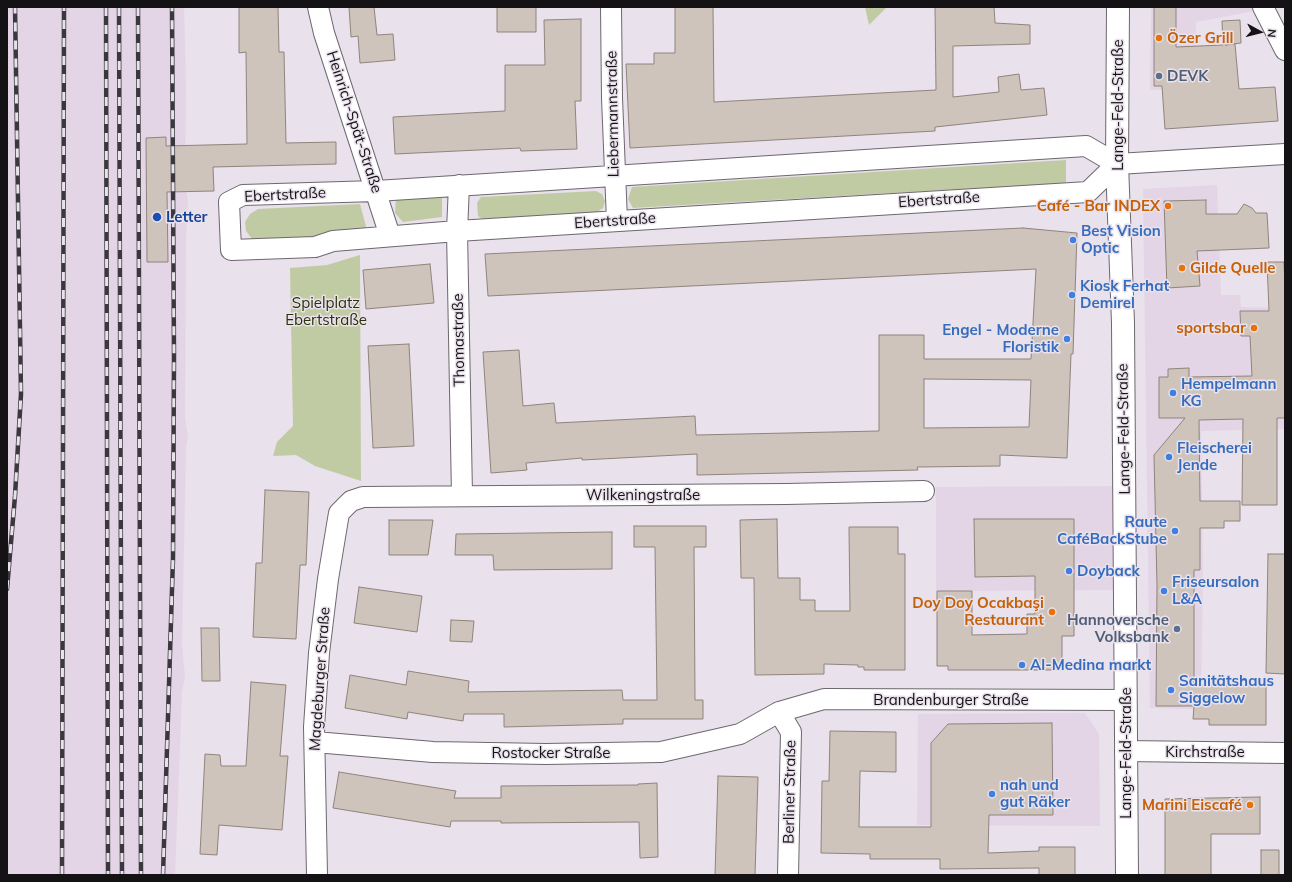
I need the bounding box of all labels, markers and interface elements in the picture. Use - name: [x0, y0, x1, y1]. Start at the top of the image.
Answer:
- north arrow: [1240, 12, 1280, 52]
- text: N: [1264, 28, 1279, 38]
- place label: Özer Grill: [1167, 29, 1234, 47]
- marker: Özer Grill: [1154, 33, 1164, 43]
- street label: Lange-Feld-Straße: [1109, 39, 1127, 171]
- street label: Heinrich-Spät-Straße: [322, 49, 386, 195]
- street label: Liebermannstraße: [603, 50, 623, 178]
- place label: DEVK: [1167, 67, 1208, 85]
- marker: DEVK: [1154, 71, 1164, 81]
- street label: Ebertstraße: [244, 184, 326, 206]
- street label: Ebertstraße: [898, 188, 980, 212]
- place label: Café - Bar INDEX: [1037, 197, 1160, 215]
- marker: Café - Bar INDEX: [1163, 201, 1173, 211]
- place label: Letter: [166, 208, 208, 226]
- street label: Ebertstraße: [574, 209, 656, 233]
- marker: Letter: [151, 211, 163, 223]
- place label: Best Vision Optic: [1081, 222, 1161, 257]
- marker: Best Vision Optic: [1068, 235, 1078, 245]
- place label: Gilde Quelle: [1190, 259, 1276, 277]
- marker: Gilde Quelle: [1177, 263, 1187, 273]
- place label: Kiosk Ferhat Demirel: [1080, 277, 1169, 312]
- marker: Kiosk Ferhat Demirel: [1067, 290, 1077, 300]
- street label: Thomastraße: [449, 293, 469, 387]
- park label: Spielplatz Ebertstraße: [285, 294, 367, 329]
- place label: sportsbar: [1176, 319, 1246, 337]
- place label: Engel - Moderne Floristik: [942, 321, 1059, 356]
- marker: sportsbar: [1249, 323, 1259, 333]
- marker: Engel - Moderne Floristik: [1062, 334, 1072, 344]
- street label: Lange-Feld-Straße: [1114, 363, 1134, 495]
- place label: Hempelmann KG: [1181, 375, 1277, 410]
- marker: Hempelmann KG: [1168, 388, 1178, 398]
- place label: Fleischerei Jende: [1177, 439, 1252, 474]
- marker: Fleischerei Jende: [1164, 452, 1174, 462]
- street label: Wilkeningstraße: [586, 486, 700, 504]
- place label: Raute CaféBackStube: [1057, 513, 1167, 548]
- marker: Raute CaféBackStube: [1170, 526, 1180, 536]
- place label: Doyback: [1077, 562, 1140, 580]
- marker: Doyback: [1064, 566, 1074, 576]
- place label: Friseursalon L&A: [1172, 573, 1259, 608]
- marker: Friseursalon L&A: [1159, 586, 1169, 596]
- place label: Doy Doy Ocakbaşi Restaurant: [912, 594, 1044, 629]
- street label: Magdeburger Straße: [306, 606, 334, 752]
- marker: Doy Doy Ocakbaşi Restaurant: [1047, 607, 1057, 617]
- place label: Hannoversche Volksbank: [1067, 611, 1169, 646]
- marker: Hannoversche Volksbank: [1172, 624, 1182, 634]
- place label: Al-Medina markt: [1030, 656, 1151, 674]
- marker: Al-Medina markt: [1017, 660, 1027, 670]
- place label: Sanitätshaus Siggelow: [1179, 672, 1274, 707]
- marker: Sanitätshaus Siggelow: [1166, 685, 1176, 695]
- street label: Lange-Feld-Straße: [1117, 687, 1135, 819]
- street label: Brandenburger Straße: [873, 691, 1029, 709]
- street label: Berliner Straße: [780, 740, 800, 844]
- street label: Kirchstraße: [1165, 743, 1245, 761]
- street label: Rostocker Straße: [492, 744, 610, 762]
- place label: nah und gut Räker: [1000, 776, 1070, 811]
- marker: nah und gut Räker: [987, 789, 997, 799]
- place label: Marini Eiscafé: [1142, 796, 1242, 814]
- marker: Marini Eiscafé: [1245, 800, 1255, 810]

